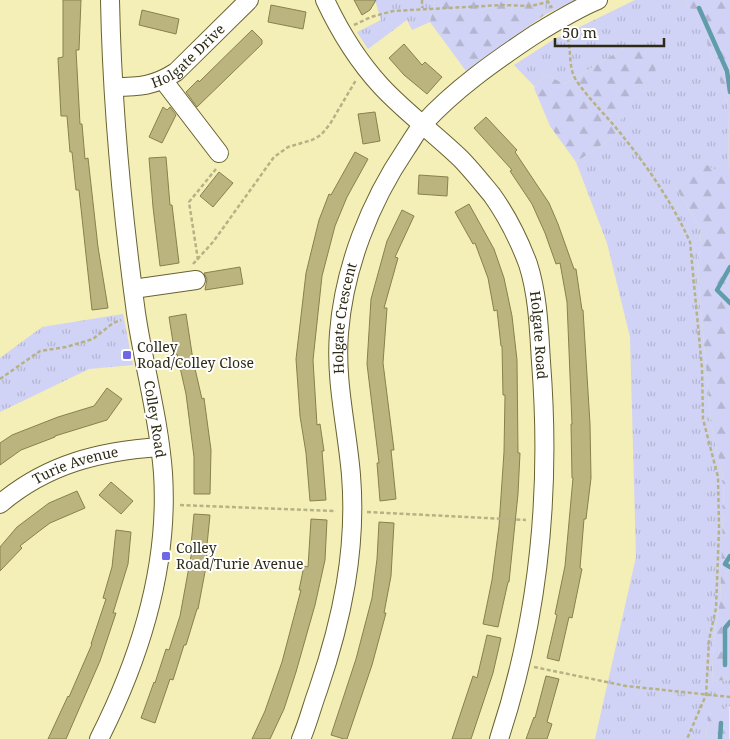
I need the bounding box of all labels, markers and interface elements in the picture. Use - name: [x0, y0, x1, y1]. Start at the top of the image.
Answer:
- scale bar: [555, 15, 664, 47]
- street label: Holgate Drive: [148, 19, 229, 92]
- text: 50 m: [562, 22, 597, 42]
- street label: Holgate Crescent: [328, 260, 361, 374]
- street label: Holgate Road: [526, 289, 552, 380]
- place label: Colley Road/Colley Close: [137, 337, 254, 372]
- marker: Colley Road/Colley Close: [121, 349, 133, 361]
- street label: Colley Road: [140, 379, 171, 459]
- street label: Turie Avenue: [29, 442, 120, 488]
- place label: Colley Road/Turie Avenue: [176, 538, 303, 573]
- marker: Colley Road/Turie Avenue: [160, 550, 172, 562]

